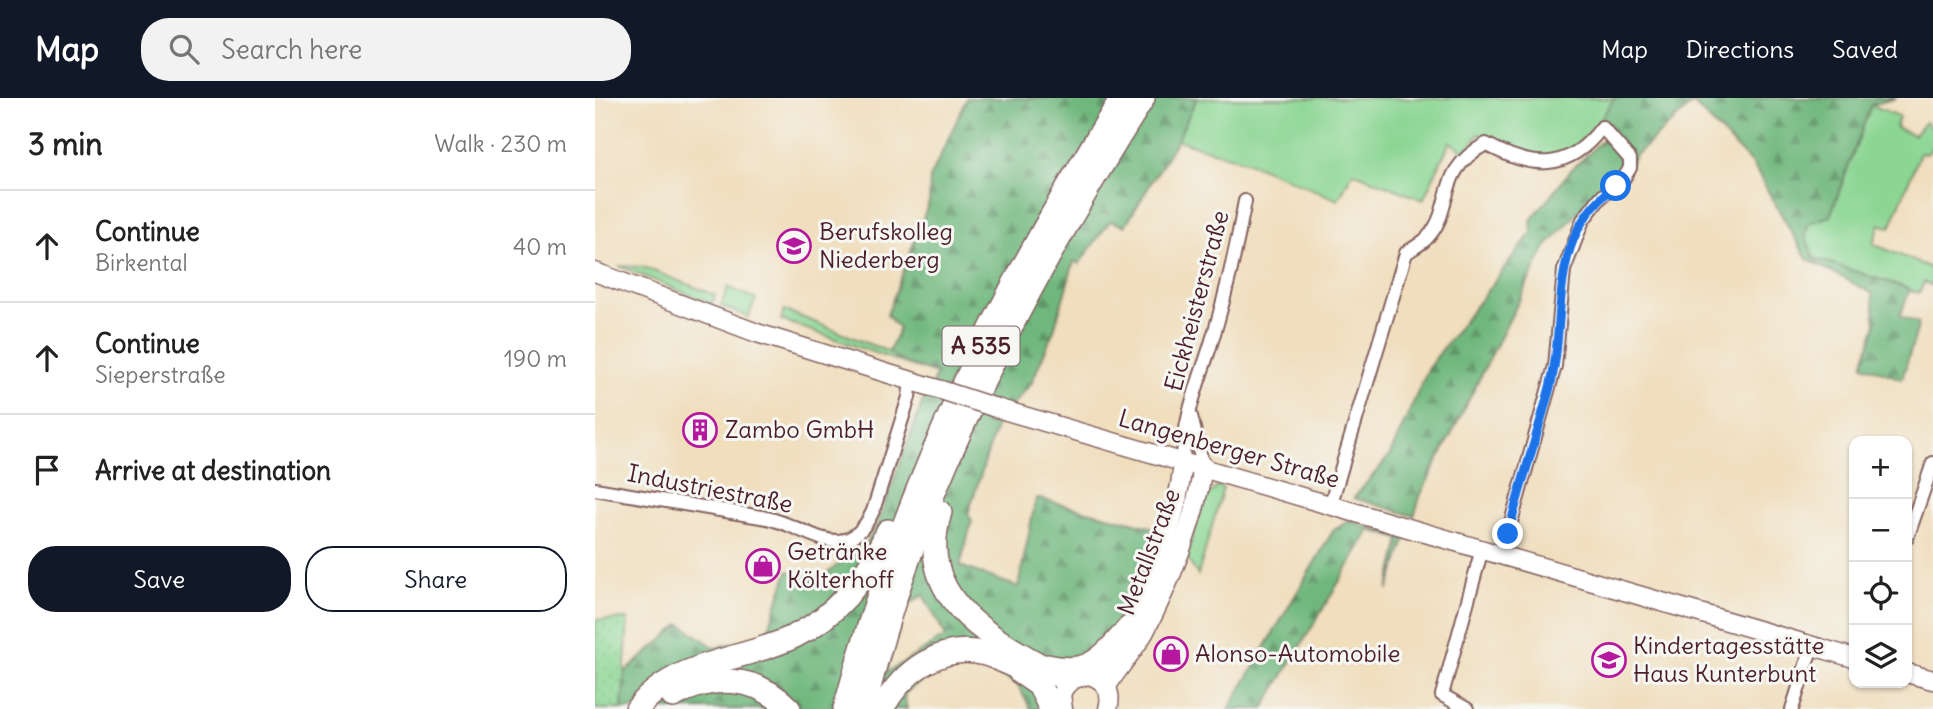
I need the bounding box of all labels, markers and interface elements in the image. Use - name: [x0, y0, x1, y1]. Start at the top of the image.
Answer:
- search box: [141, 18, 631, 81]
- text: Map: [35, 28, 99, 70]
- icon: search: [165, 30, 203, 68]
- text: Search here: [221, 33, 362, 66]
- text: Map: [1601, 34, 1648, 64]
- text: Directions: [1686, 34, 1794, 64]
- text: Saved: [1832, 34, 1898, 64]
- text: 3 min: [28, 125, 103, 163]
- text: Walk · 230 m: [434, 129, 567, 158]
- route start: [1600, 170, 1631, 201]
- street label: Eickheisterstraße: [1157, 207, 1235, 394]
- text: Continue: [95, 215, 200, 248]
- place label: Berufskolleg Niederberg: [819, 216, 953, 274]
- icon: ahead: [28, 227, 66, 265]
- school or university icon: Berufskolleg Niederberg: [775, 227, 813, 265]
- text: 40 m: [513, 232, 567, 261]
- text: Birkental: [95, 248, 188, 277]
- text: Continue: [95, 327, 200, 360]
- road number: A 535: [943, 327, 1019, 366]
- icon: ahead: [28, 339, 66, 377]
- text: 190 m: [504, 344, 567, 373]
- text: Sieperstraße: [95, 360, 226, 389]
- street label: Langenberger Straße: [1115, 402, 1343, 494]
- building icon: Zambo GmbH: [681, 411, 719, 449]
- place label: Zambo GmbH: [725, 414, 874, 444]
- map controls: [1849, 436, 1912, 688]
- button: +: [1849, 436, 1912, 499]
- icon: arrive: [28, 451, 66, 489]
- text: Arrive at destination: [95, 454, 331, 487]
- street label: Industriestraße: [625, 457, 795, 519]
- street label: Metallstraße: [1110, 484, 1186, 619]
- button: −: [1849, 499, 1912, 562]
- route end: [1492, 518, 1523, 549]
- place label: Getränke Költerhoff: [787, 536, 895, 594]
- button: Save: [28, 546, 291, 612]
- button: Share: [305, 546, 567, 612]
- shop icon: Getränke Költerhoff: [744, 547, 782, 585]
- button: locate: [1849, 562, 1912, 625]
- button: layers: [1849, 625, 1912, 688]
- place label: Kindertagesstätte Haus Kunterbunt: [1633, 630, 1824, 688]
- shop icon: Alonso-Automobile: [1152, 635, 1190, 673]
- place label: Alonso-Automobile: [1195, 638, 1400, 668]
- school or university icon: Kindertagesstätte Haus Kunterbunt: [1590, 641, 1628, 679]

